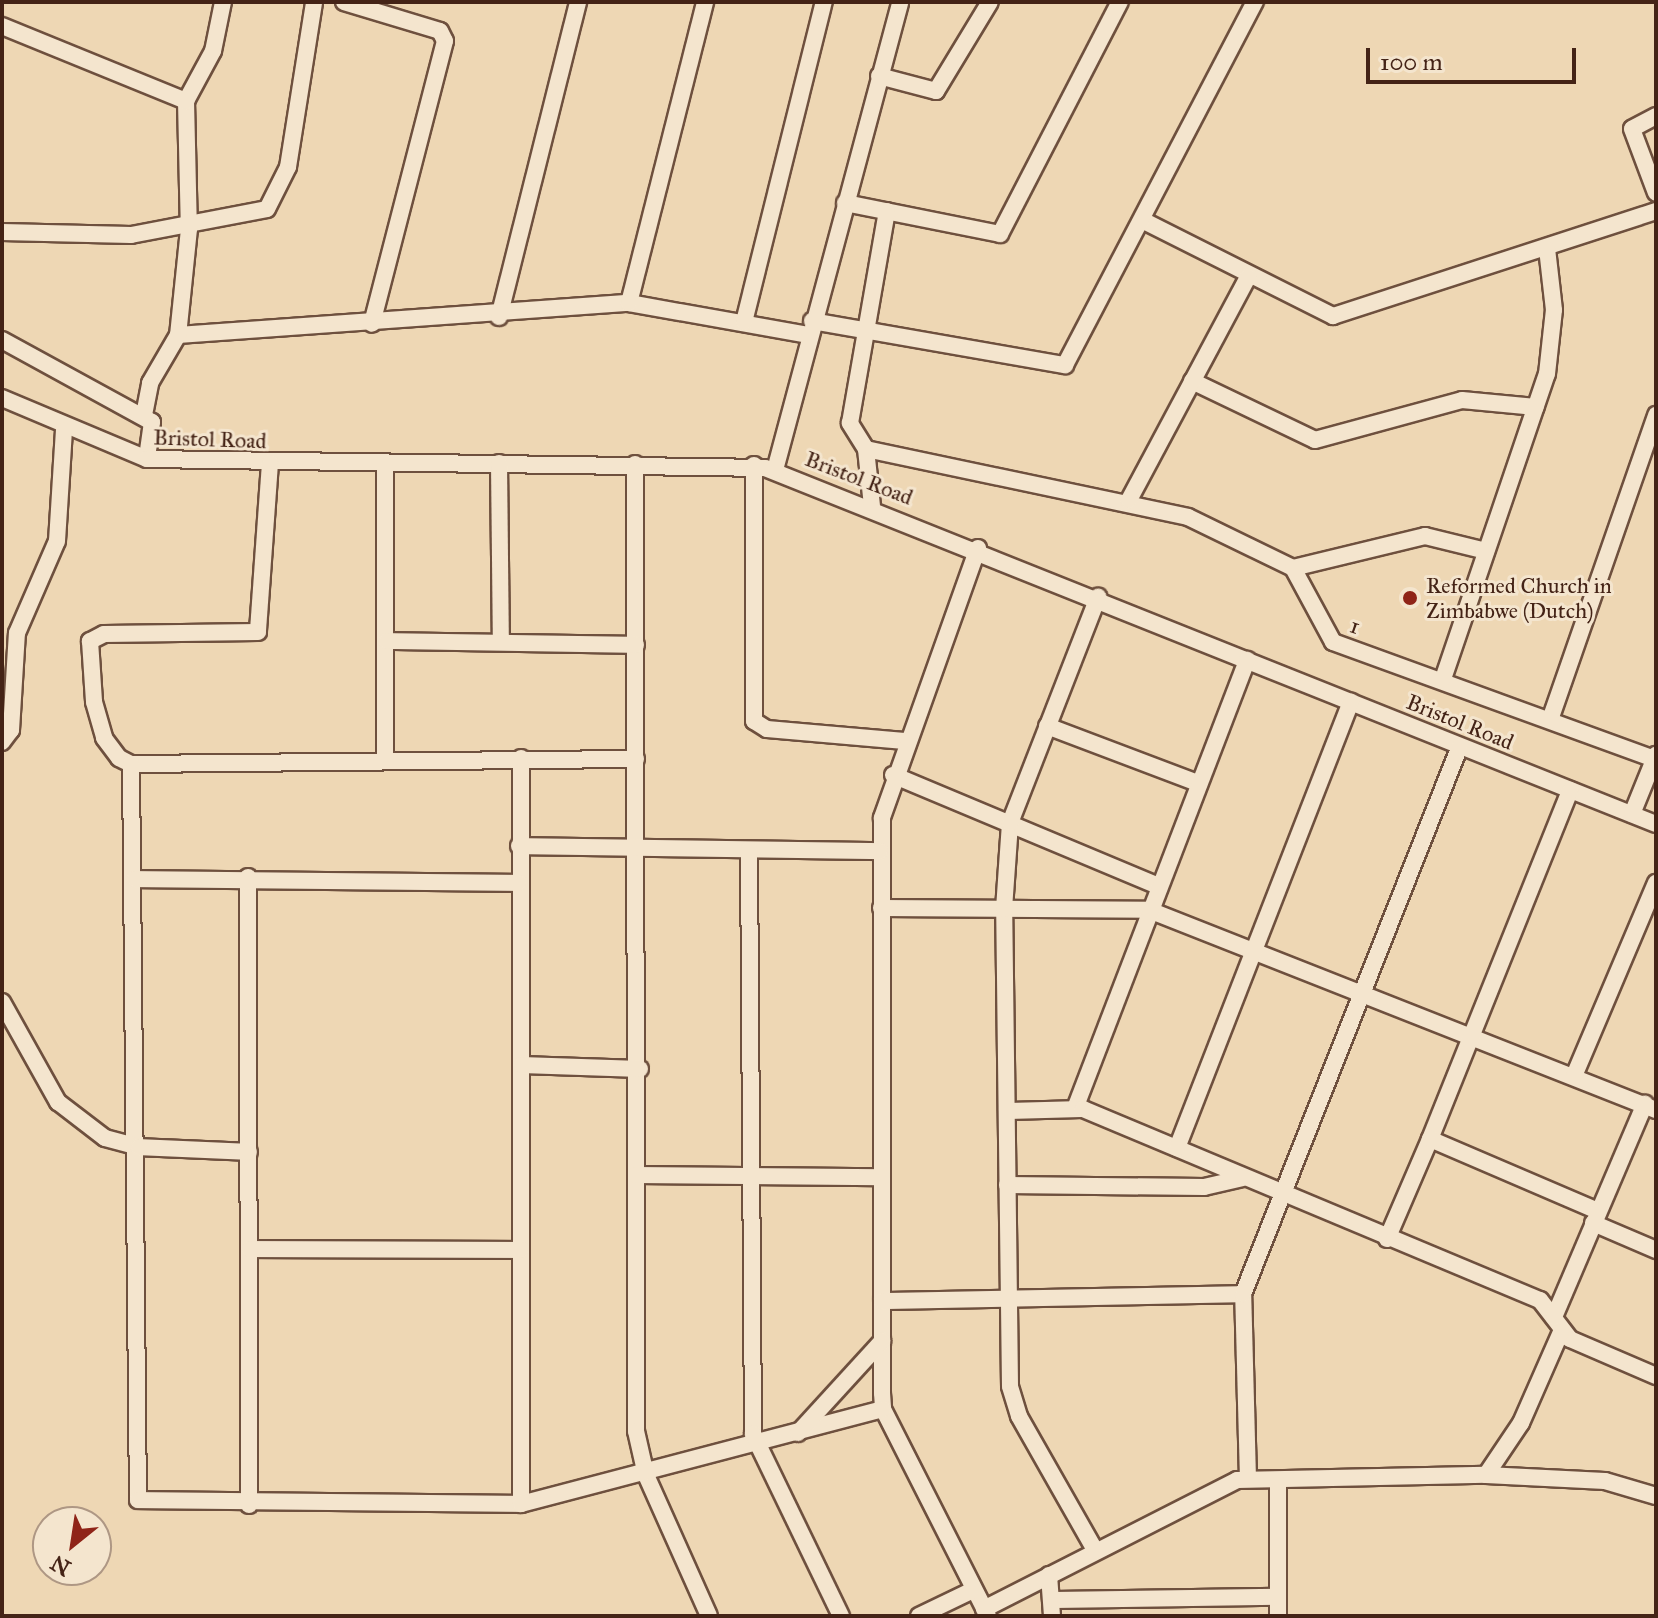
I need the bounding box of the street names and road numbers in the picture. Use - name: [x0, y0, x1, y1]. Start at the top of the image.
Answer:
- street label: Bristol Road: [153, 424, 267, 454]
- street label: Bristol Road: [801, 445, 917, 511]
- street label: 1: [1347, 612, 1363, 640]
- street label: Bristol Road: [1403, 689, 1517, 755]

